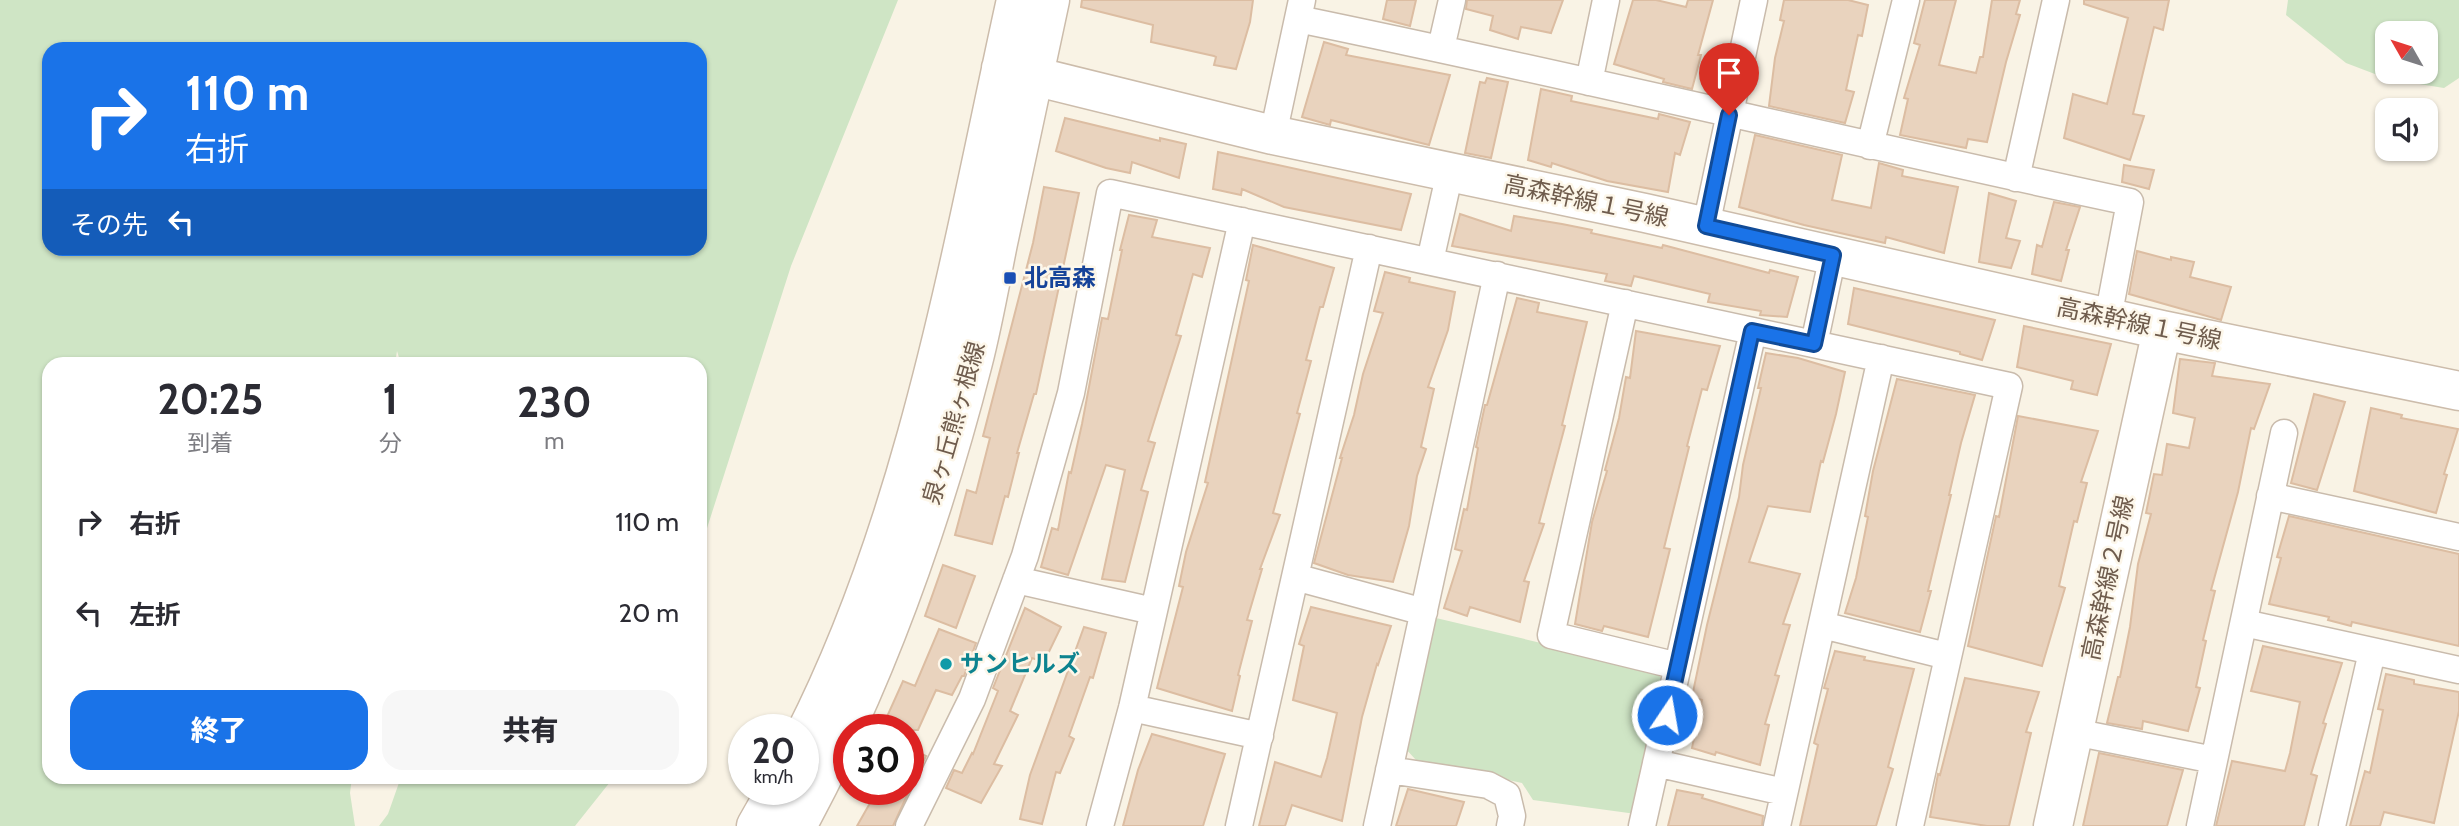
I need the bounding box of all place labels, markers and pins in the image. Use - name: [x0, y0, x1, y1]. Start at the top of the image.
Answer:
- pin: [1699, 43, 1759, 115]
- place label: 北高森: [1024, 263, 1096, 292]
- marker: 北高森: [1002, 270, 1018, 286]
- place label: サンヒルズ: [960, 649, 1080, 678]
- marker: サンヒルズ: [938, 656, 954, 672]

